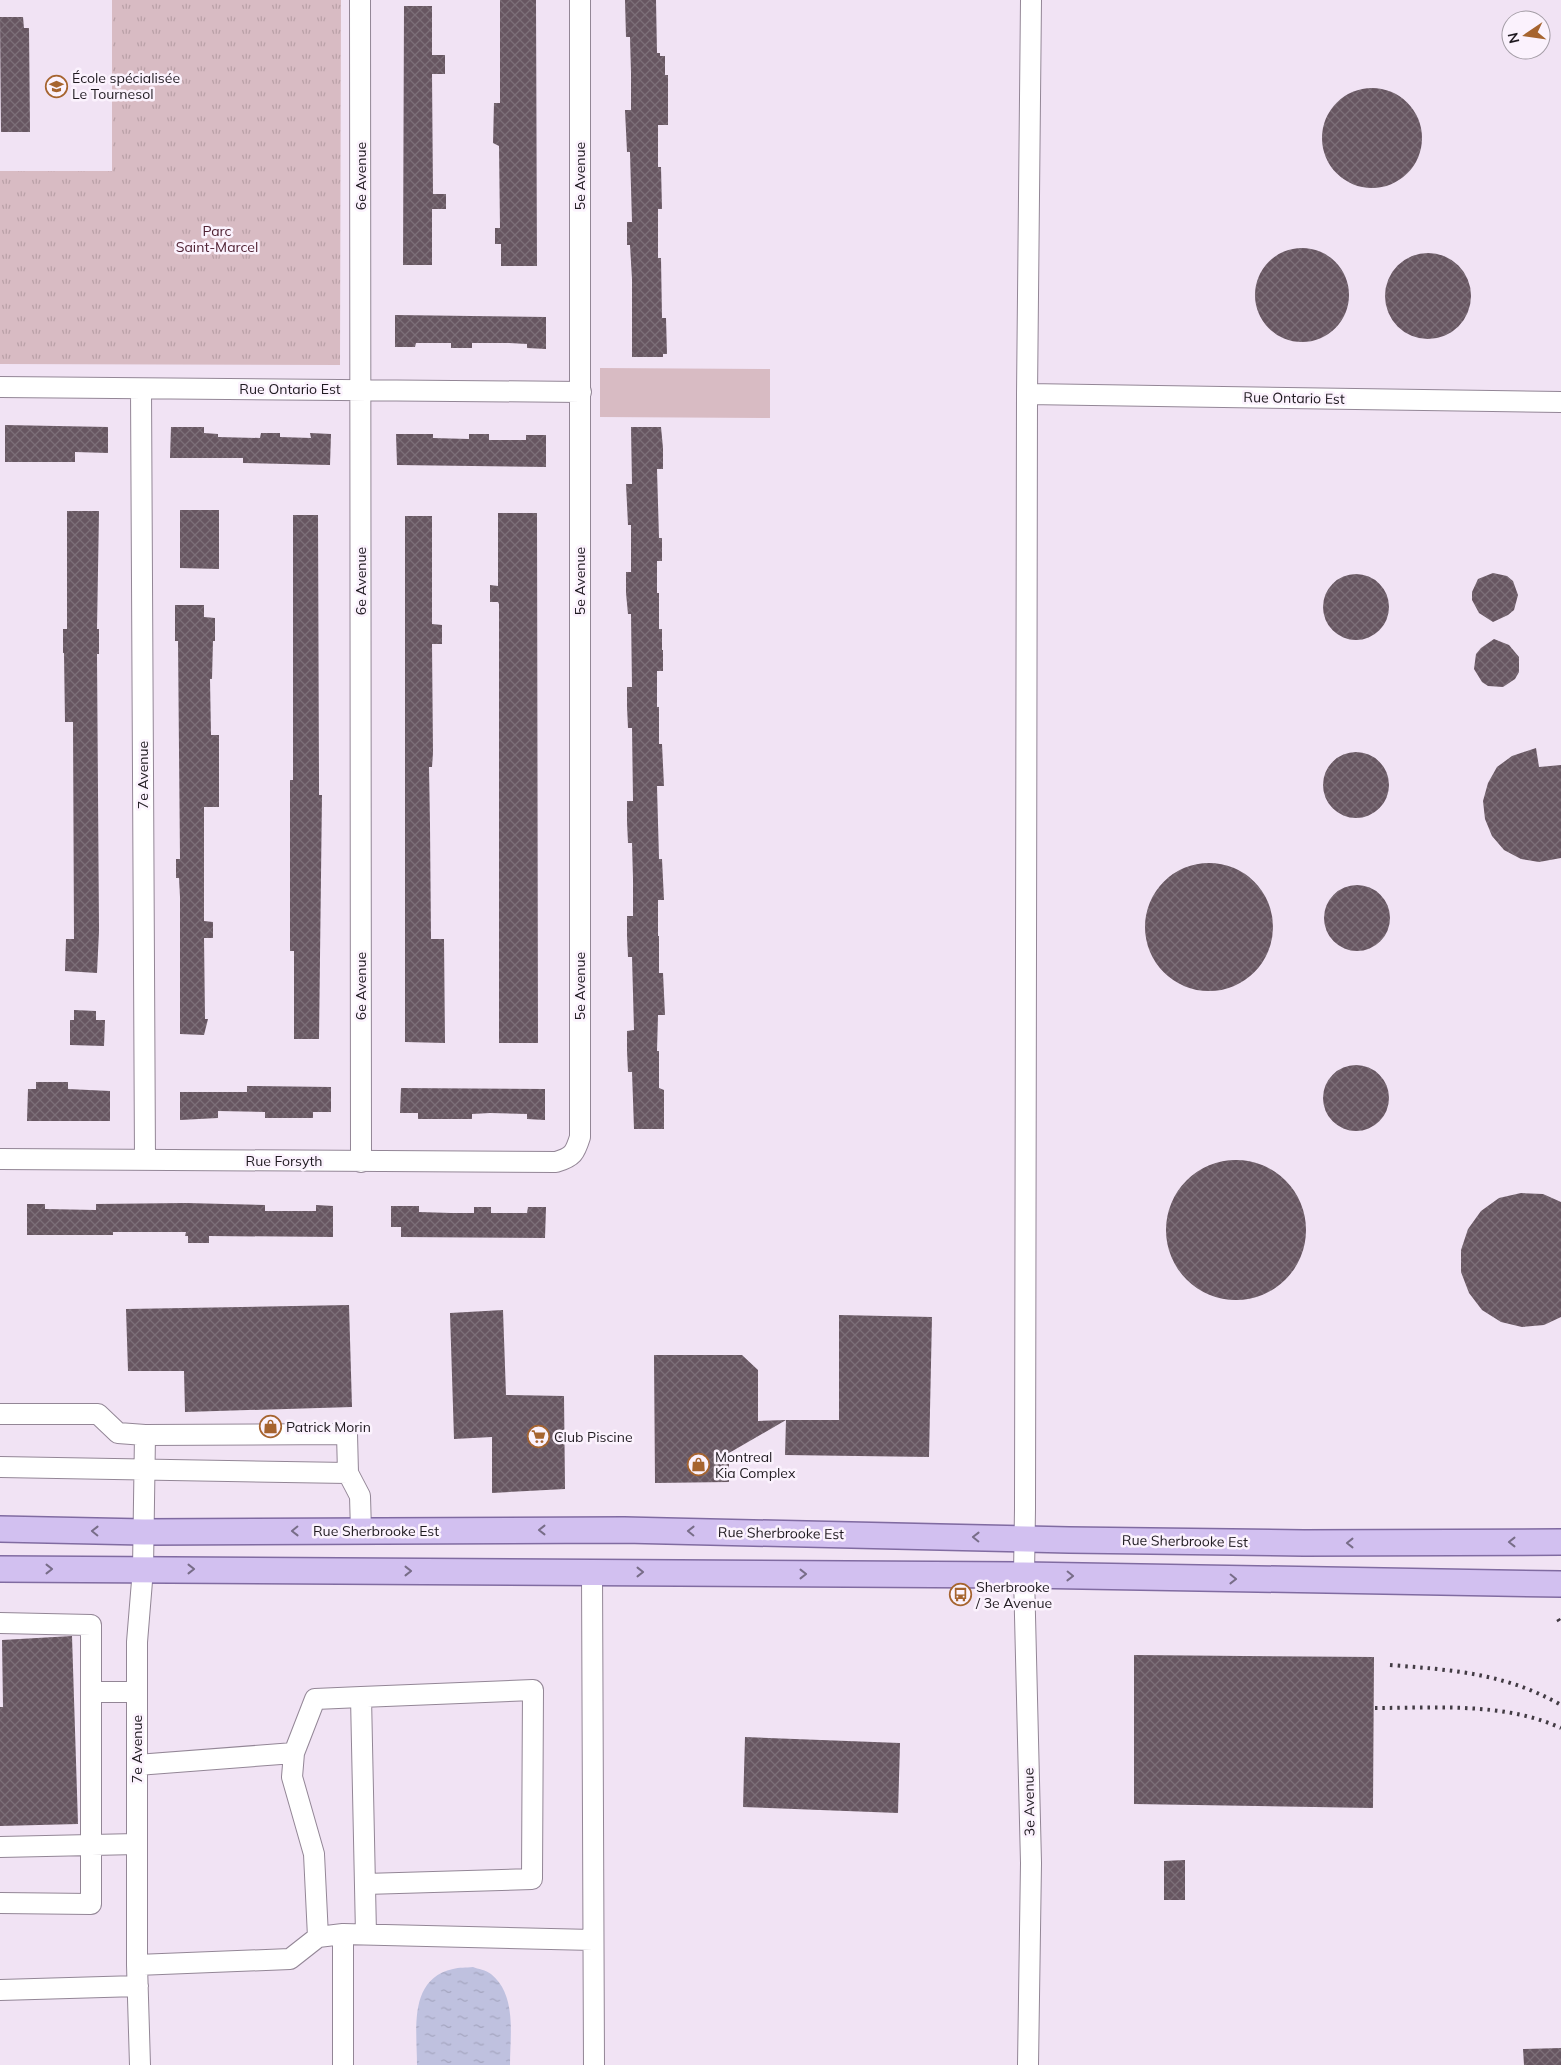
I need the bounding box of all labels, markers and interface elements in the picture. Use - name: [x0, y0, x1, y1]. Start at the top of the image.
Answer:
- north arrow: [1501, 10, 1551, 60]
- text: N: [1503, 31, 1523, 45]
- place label: École spécialisée Le Tournesol: [72, 69, 180, 103]
- school or university icon: École spécialisée Le Tournesol: [44, 74, 68, 98]
- street label: 6e Avenue: [352, 142, 370, 210]
- street label: 5e Avenue: [571, 142, 589, 210]
- park label: Parc Saint-Marcel: [176, 222, 258, 256]
- street label: Rue Ontario Est: [239, 380, 341, 398]
- street label: Rue Ontario Est: [1243, 388, 1345, 408]
- street label: 6e Avenue: [352, 547, 370, 615]
- street label: 5e Avenue: [571, 547, 589, 615]
- street label: 7e Avenue: [134, 741, 152, 809]
- street label: 6e Avenue: [352, 952, 370, 1020]
- street label: 5e Avenue: [571, 952, 589, 1020]
- street label: Rue Forsyth: [245, 1152, 323, 1170]
- shop icon: Patrick Morin: [258, 1415, 282, 1439]
- place label: Patrick Morin: [286, 1418, 371, 1436]
- supermarket icon: Club Piscine: [526, 1425, 550, 1449]
- place label: Club Piscine: [554, 1428, 633, 1446]
- place label: Montreal Kia Complex: [715, 1448, 796, 1482]
- shop icon: Montreal Kia Complex: [687, 1453, 711, 1477]
- street label: Rue Sherbrooke Est: [313, 1522, 439, 1540]
- street label: Rue Sherbrooke Est: [718, 1523, 844, 1543]
- one-way arrow: [538, 1525, 546, 1535]
- one-way arrow: [91, 1526, 98, 1536]
- one-way arrow: [291, 1526, 298, 1536]
- one-way arrow: [687, 1526, 695, 1537]
- street label: Rue Sherbrooke Est: [1122, 1531, 1248, 1551]
- one-way arrow: [972, 1532, 980, 1543]
- one-way arrow: [1508, 1537, 1516, 1547]
- one-way arrow: [1346, 1538, 1354, 1548]
- one-way arrow: [45, 1564, 53, 1574]
- one-way arrow: [188, 1564, 196, 1574]
- one-way arrow: [404, 1566, 412, 1576]
- one-way arrow: [637, 1567, 645, 1577]
- one-way arrow: [800, 1569, 807, 1579]
- one-way arrow: [1067, 1571, 1075, 1581]
- one-way arrow: [1229, 1574, 1237, 1584]
- place label: Sherbrooke / 3e Avenue: [975, 1578, 1052, 1612]
- bus stop icon: Sherbrooke / 3e Avenue: [948, 1583, 972, 1607]
- street label: 7e Avenue: [128, 1715, 146, 1783]
- street label: 3e Avenue: [1019, 1768, 1039, 1836]

